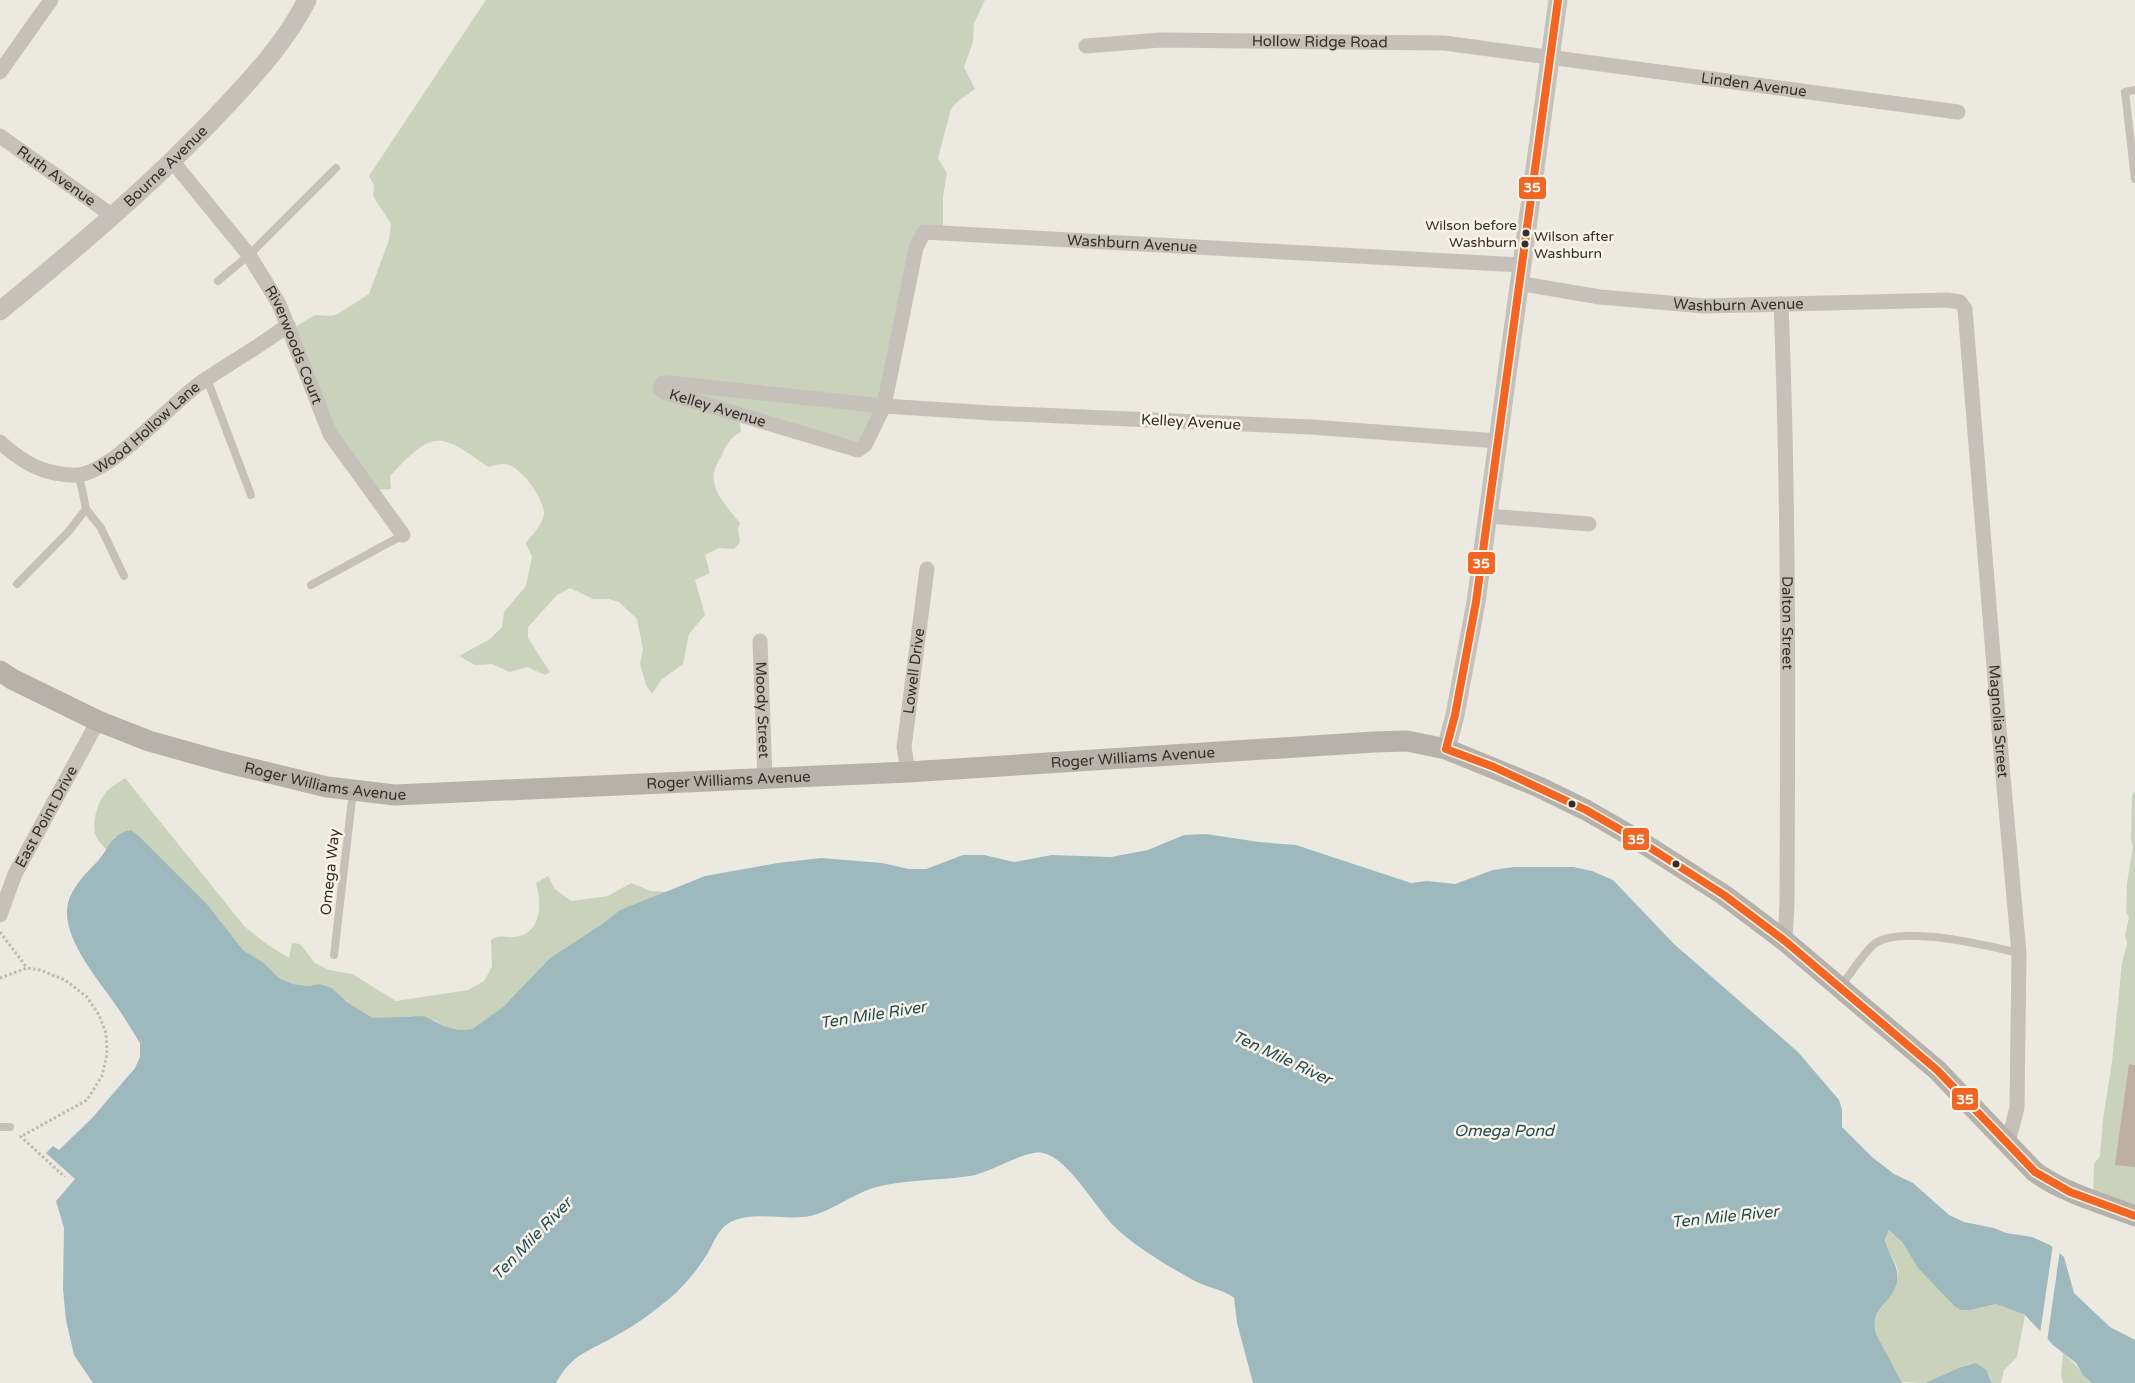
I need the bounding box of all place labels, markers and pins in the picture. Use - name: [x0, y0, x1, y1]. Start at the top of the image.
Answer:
- place label: Wilson before Washburn: [1425, 217, 1517, 251]
- marker: Wilson before Washburn: [1521, 228, 1531, 238]
- place label: Wilson after Washburn: [1534, 228, 1614, 262]
- marker: Wilson after Washburn: [1520, 239, 1530, 249]
- unlabelled marker: [1567, 799, 1577, 809]
- unlabelled marker: [1671, 859, 1681, 869]

